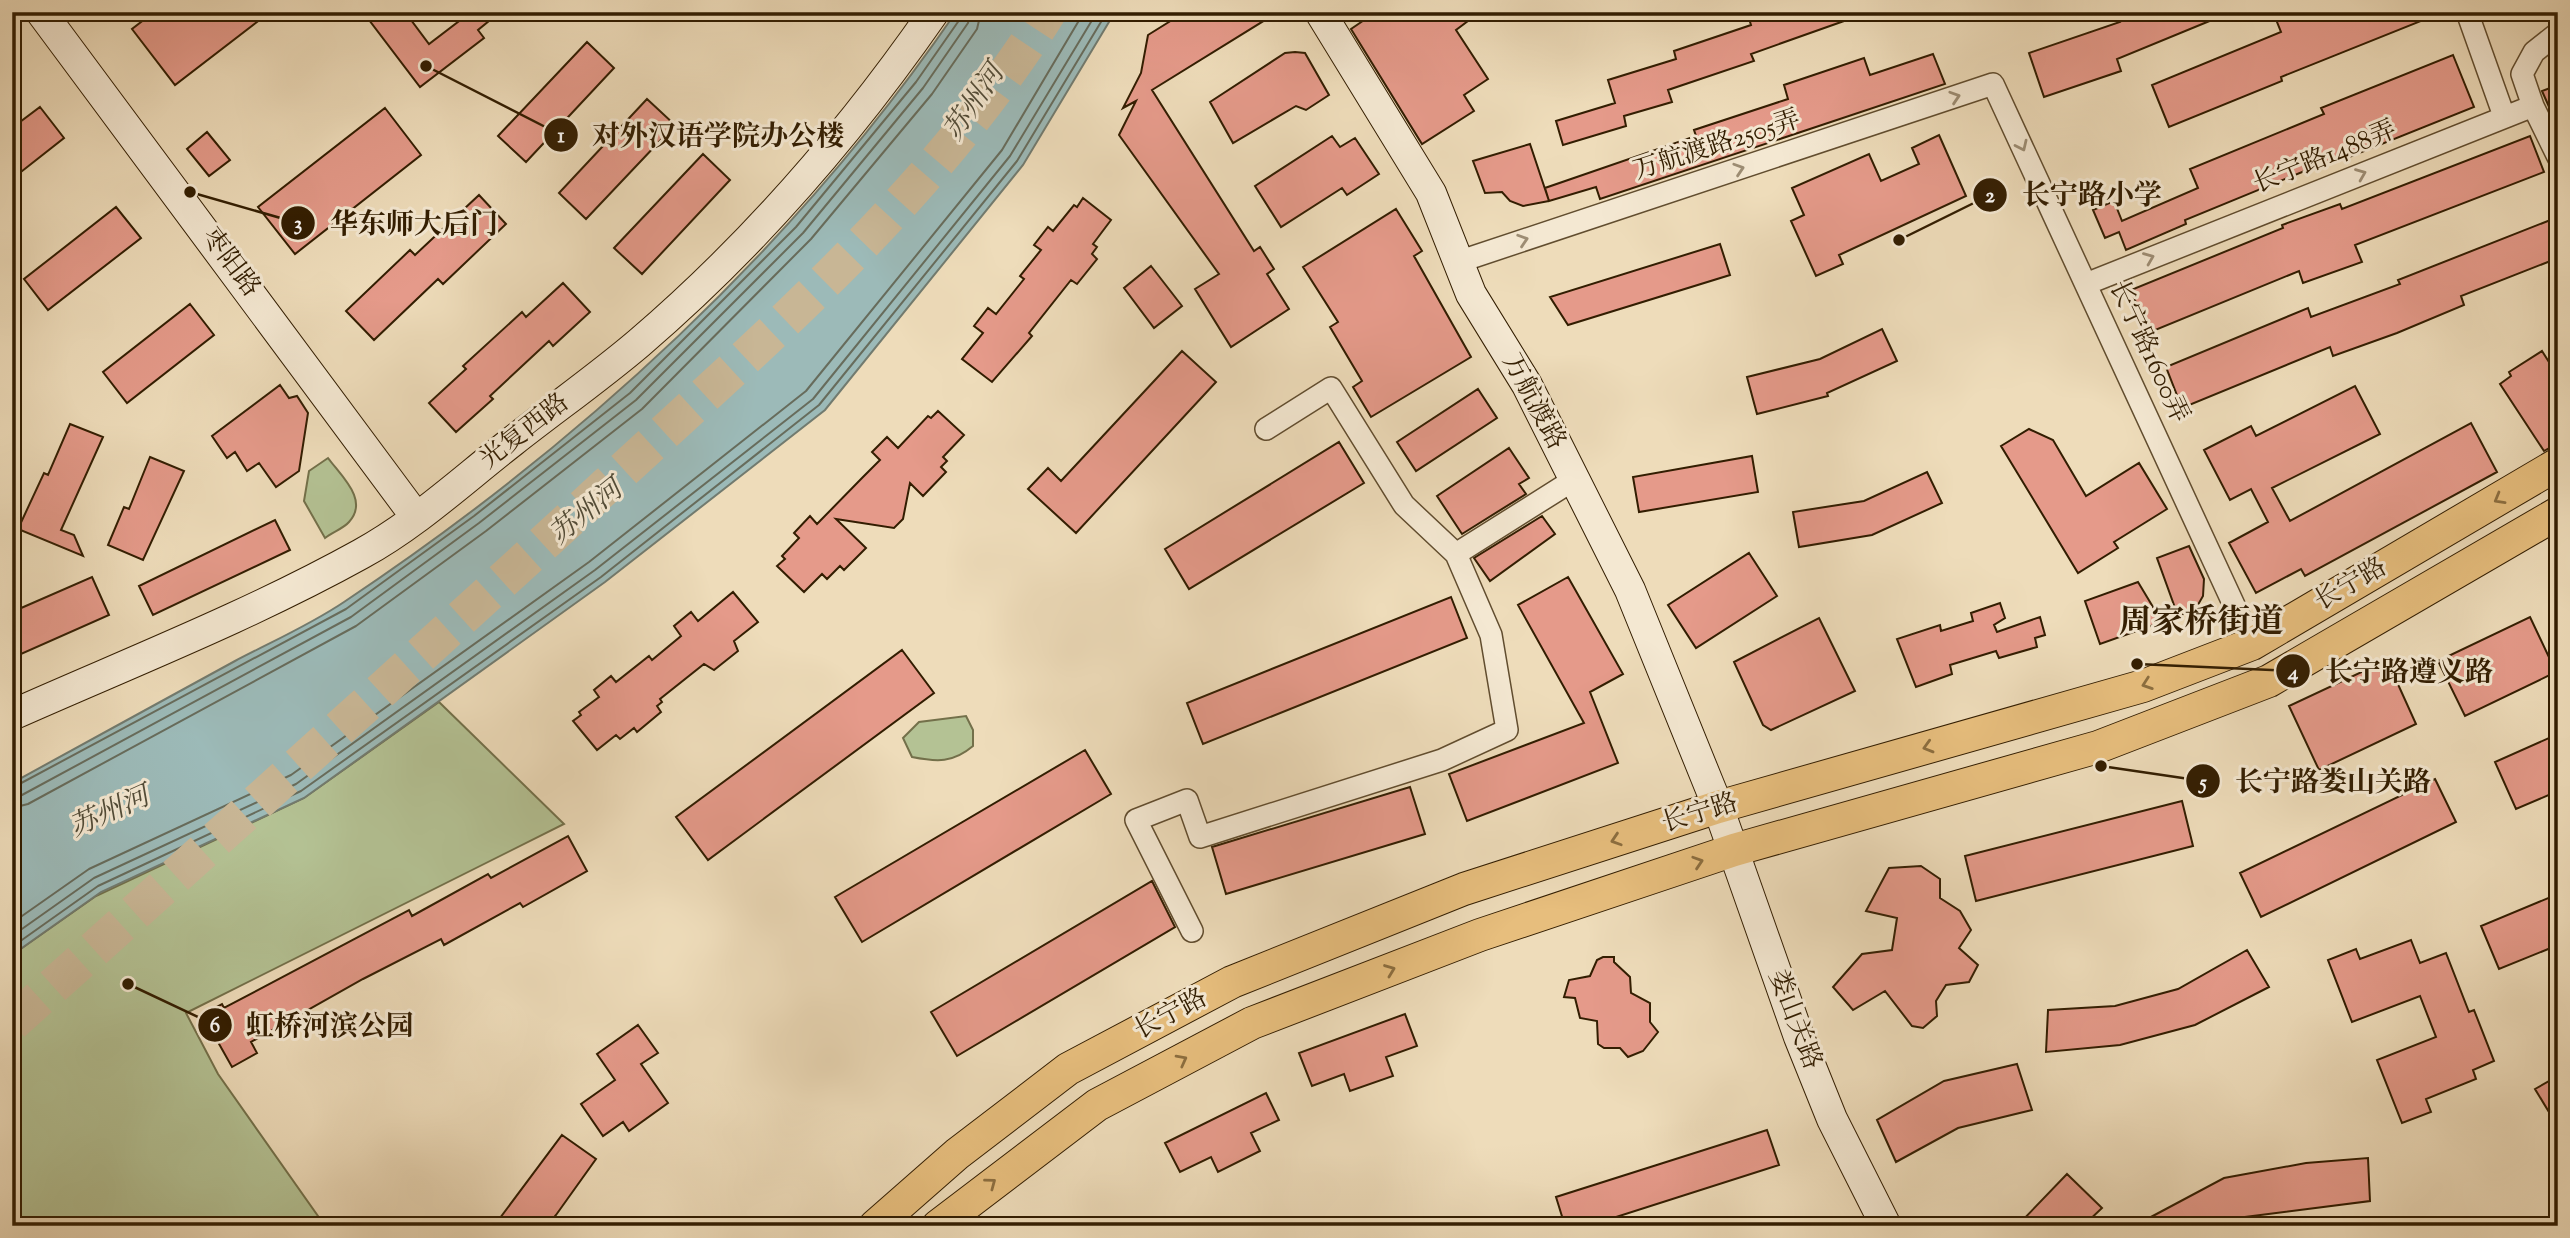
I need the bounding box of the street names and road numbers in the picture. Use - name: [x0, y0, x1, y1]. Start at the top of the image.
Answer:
- street label: 万航渡路2505弄: [1629, 102, 1805, 190]
- street label: 长宁路1488弄: [2248, 112, 2402, 204]
- street label: 枣阳路: [192, 221, 268, 305]
- street label: 长宁路1600弄: [2099, 275, 2197, 429]
- street label: 万航渡路: [1492, 347, 1574, 457]
- street label: 光复西路: [473, 385, 577, 479]
- street label: 长宁路: [2308, 549, 2394, 621]
- street label: 长宁路: [1657, 785, 1743, 843]
- street label: 娄山关路: [1758, 965, 1830, 1075]
- street label: 长宁路: [1128, 980, 1214, 1050]

